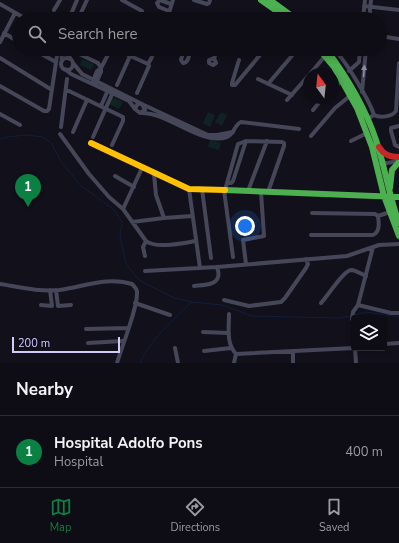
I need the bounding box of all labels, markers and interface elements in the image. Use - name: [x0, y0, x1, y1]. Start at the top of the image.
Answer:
- search box: [12, 12, 387, 56]
- icon: search: [26, 23, 48, 45]
- text: Search here: [58, 24, 138, 44]
- one-way arrow: [361, 65, 368, 77]
- north arrow: [303, 68, 339, 104]
- pin: 1: [15, 174, 41, 207]
- your location: [235, 216, 255, 236]
- map controls: [351, 315, 387, 351]
- button: layers: [351, 315, 387, 351]
- scale bar: [12, 335, 120, 354]
- text: 200 m: [18, 336, 50, 351]
- text: Nearby: [16, 378, 73, 401]
- text: Hospital Adolfo Pons: [54, 433, 203, 453]
- text: 1: [25, 443, 33, 461]
- text: 400 m: [345, 443, 383, 461]
- text: Hospital: [54, 453, 103, 471]
- tab: Map: [50, 496, 72, 535]
- tab: Directions: [171, 496, 220, 535]
- tab: Saved: [319, 496, 349, 535]

